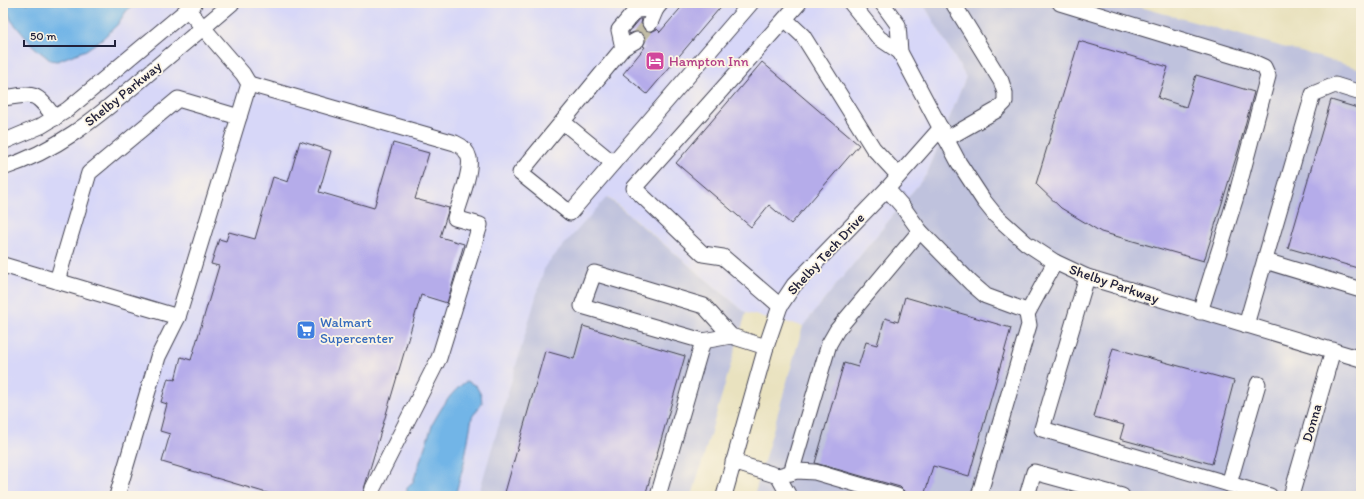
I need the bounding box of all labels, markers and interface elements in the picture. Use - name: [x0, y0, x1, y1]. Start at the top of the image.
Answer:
- scale bar: [24, 22, 115, 48]
- text: 50 m: [30, 29, 56, 43]
- hotel icon: Hampton Inn: [644, 50, 666, 72]
- place label: Hampton Inn: [669, 53, 749, 70]
- street label: Shelby Parkway: [81, 58, 165, 130]
- street label: Shelby Tech Drive: [784, 209, 868, 298]
- street label: Shelby Parkway: [1067, 261, 1162, 307]
- place label: Walmart Supercenter: [320, 314, 394, 347]
- supermarket icon: Walmart Supercenter: [295, 319, 317, 341]
- street label: Donna: [1298, 402, 1326, 444]

